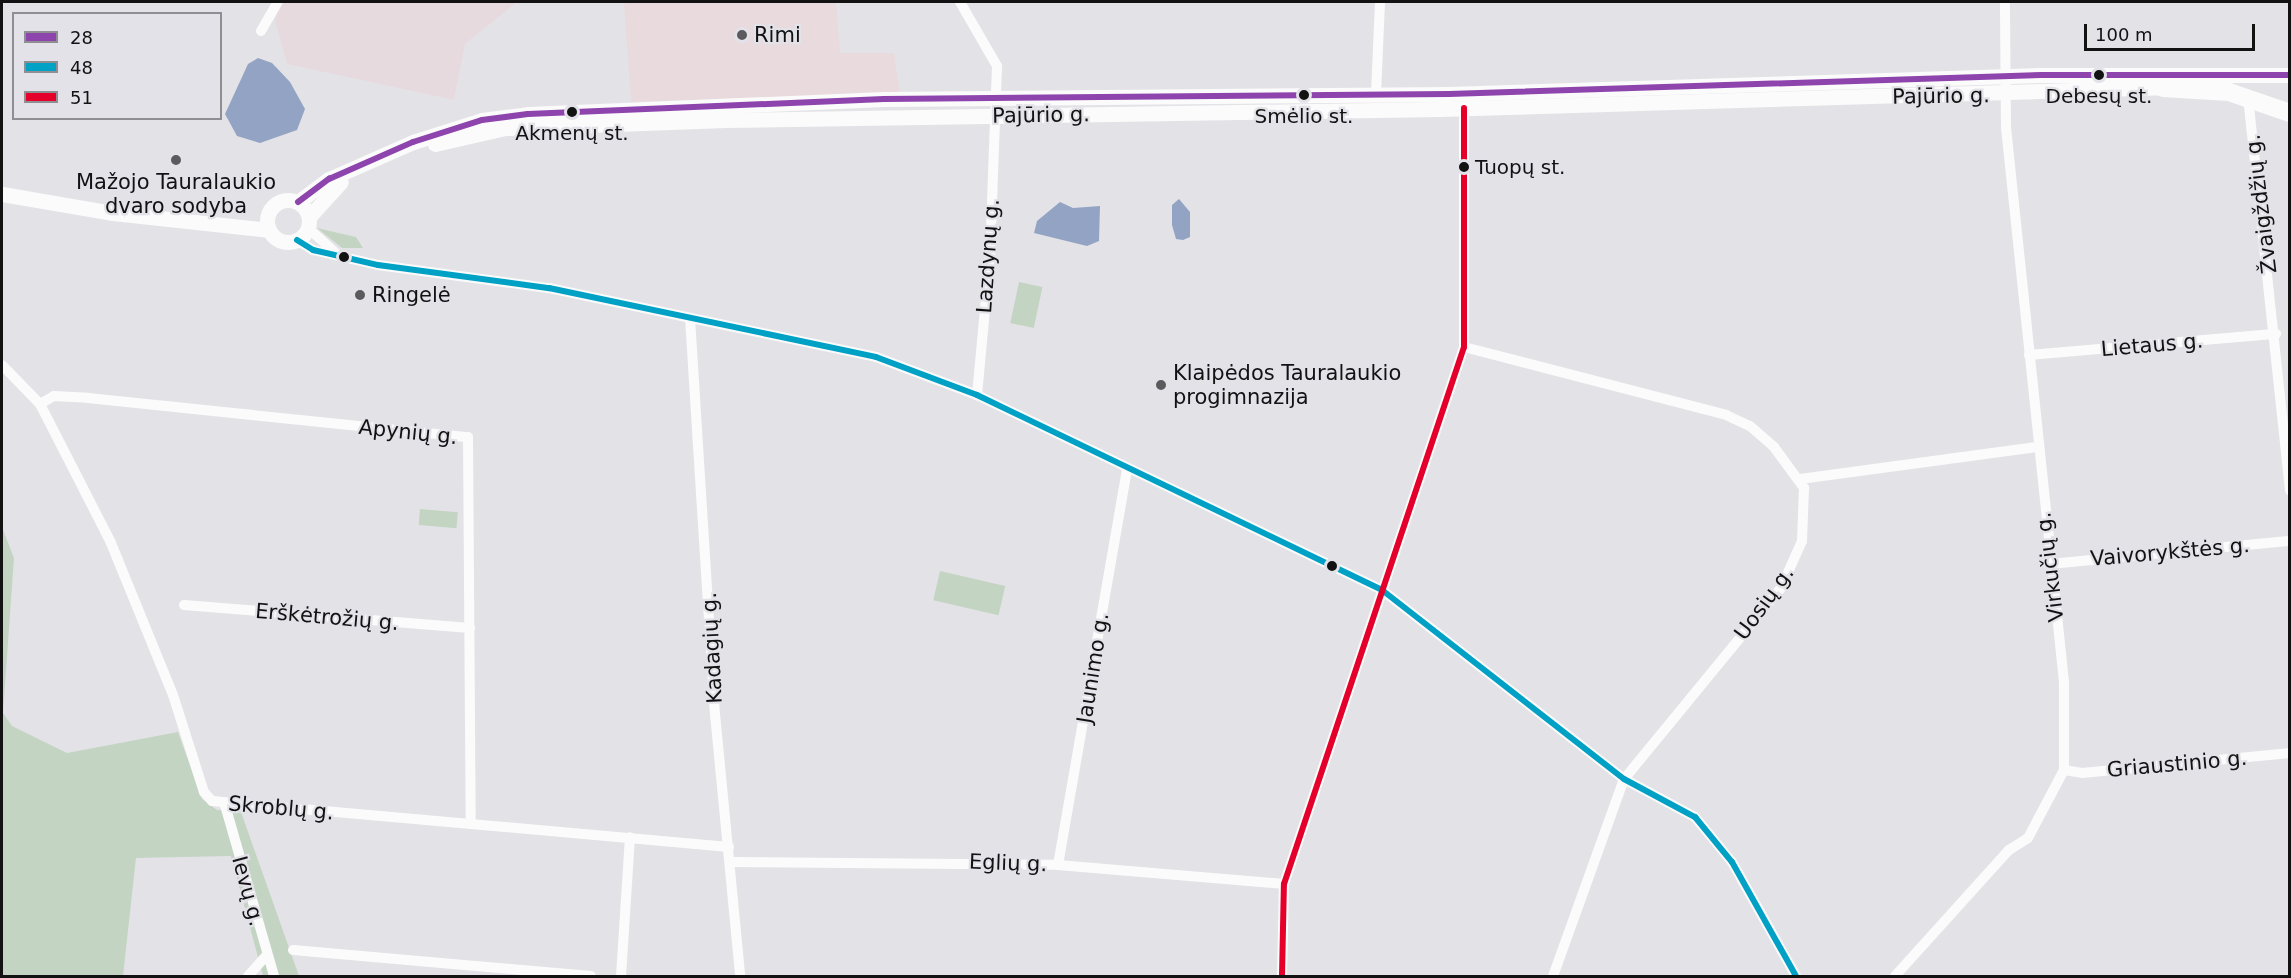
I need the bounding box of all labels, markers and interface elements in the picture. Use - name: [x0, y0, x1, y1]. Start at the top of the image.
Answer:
- legend: [12, 12, 222, 120]
- scale bar: [2087, 12, 2258, 50]
- place label: Rimi: [754, 22, 801, 48]
- text: 100 m: [2095, 24, 2153, 45]
- text: 28: [70, 27, 93, 48]
- marker: Rimi: [735, 28, 749, 42]
- text: 48: [70, 57, 93, 78]
- marker: Debesų st.: [2093, 69, 2105, 81]
- street label: Pajūrio g.: [1892, 83, 1990, 109]
- place label: Debesų st.: [2046, 84, 2152, 108]
- text: 51: [70, 87, 93, 108]
- marker: Smėlio st.: [1298, 89, 1310, 101]
- street label: Pajūrio g.: [992, 102, 1090, 128]
- place label: Smėlio st.: [1255, 104, 1353, 128]
- marker: Akmenų st.: [566, 106, 578, 118]
- place label: Akmenų st.: [515, 121, 629, 145]
- street label: Žvaigždžių g.: [2240, 133, 2282, 275]
- marker: Mažojo Tauralaukio dvaro sodyba: [169, 153, 183, 167]
- place label: Tuopų st.: [1475, 155, 1565, 179]
- marker: Tuopų st.: [1458, 161, 1470, 173]
- place label: Mažojo Tauralaukio dvaro sodyba: [76, 169, 276, 219]
- street label: Lazdynų g.: [971, 198, 1005, 314]
- unlabelled marker: [338, 251, 350, 263]
- place label: Ringelė: [372, 282, 451, 308]
- marker: Ringelė: [353, 288, 367, 302]
- street label: Lietaus g.: [2100, 328, 2204, 362]
- place label: Klaipėdos Tauralaukio progimnazija: [1173, 360, 1401, 410]
- marker: Klaipėdos Tauralaukio progimnazija: [1154, 378, 1168, 392]
- street label: Apynių g.: [357, 414, 459, 450]
- street label: Virkučių g.: [2031, 511, 2069, 623]
- street label: Vaivorykštės g.: [2089, 532, 2251, 572]
- unlabelled marker: [1326, 560, 1338, 572]
- street label: Uosių g.: [1729, 561, 1799, 645]
- street label: Kadagių g.: [696, 592, 728, 704]
- street label: Erškėtrožių g.: [254, 598, 400, 636]
- street label: Jaunimo g.: [1072, 611, 1114, 725]
- street label: Griaustinio g.: [2106, 745, 2248, 783]
- street label: Skroblų g.: [227, 791, 335, 825]
- street label: Eglių g.: [968, 849, 1048, 877]
- street label: Ievų g.: [227, 853, 269, 929]

